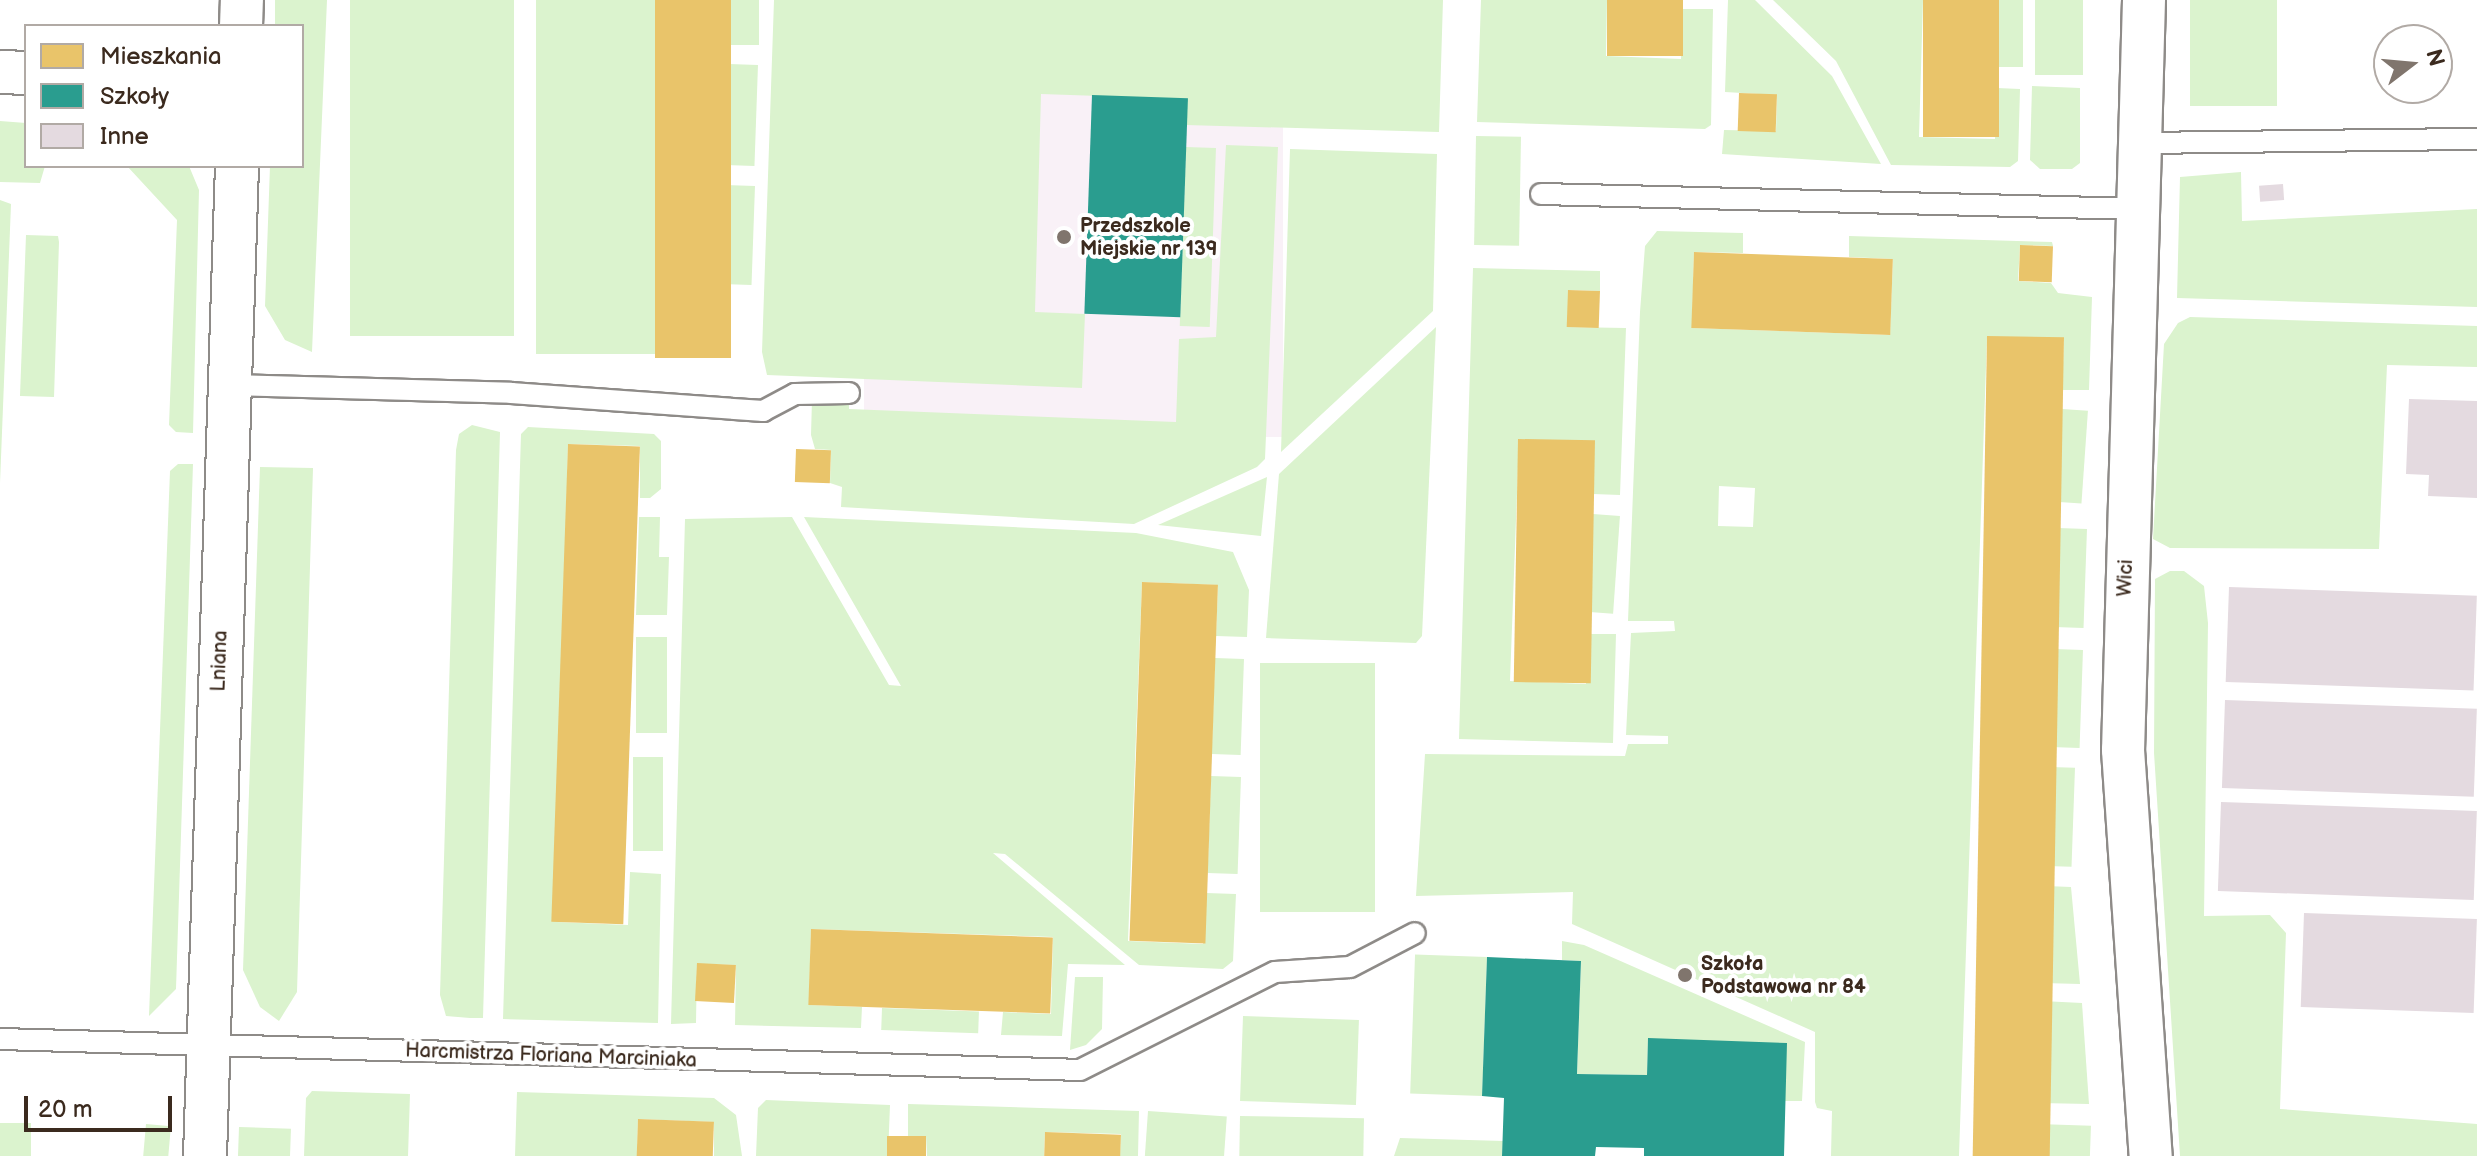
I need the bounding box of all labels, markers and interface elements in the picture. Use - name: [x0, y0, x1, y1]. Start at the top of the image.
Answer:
- legend: [24, 24, 304, 168]
- north arrow: [2373, 24, 2453, 104]
- text: Mieszkania: [100, 42, 222, 71]
- text: N: [2419, 46, 2450, 69]
- text: Szkoły: [100, 82, 169, 111]
- text: Inne: [100, 122, 149, 151]
- place label: Przedszkole Miejskie nr 139: [1080, 214, 1217, 261]
- marker: Przedszkole Miejskie nr 139: [1055, 228, 1073, 246]
- street label: Wici: [2113, 559, 2139, 597]
- street label: Lniana: [207, 630, 233, 692]
- place label: Szkoła Podstawowa nr 84: [1701, 952, 1866, 999]
- marker: Szkoła Podstawowa nr 84: [1676, 966, 1694, 984]
- street label: Harcmistrza Floriana Marciniaka: [405, 1039, 697, 1073]
- scale bar: [28, 1080, 176, 1130]
- text: 20 m: [38, 1095, 93, 1124]

